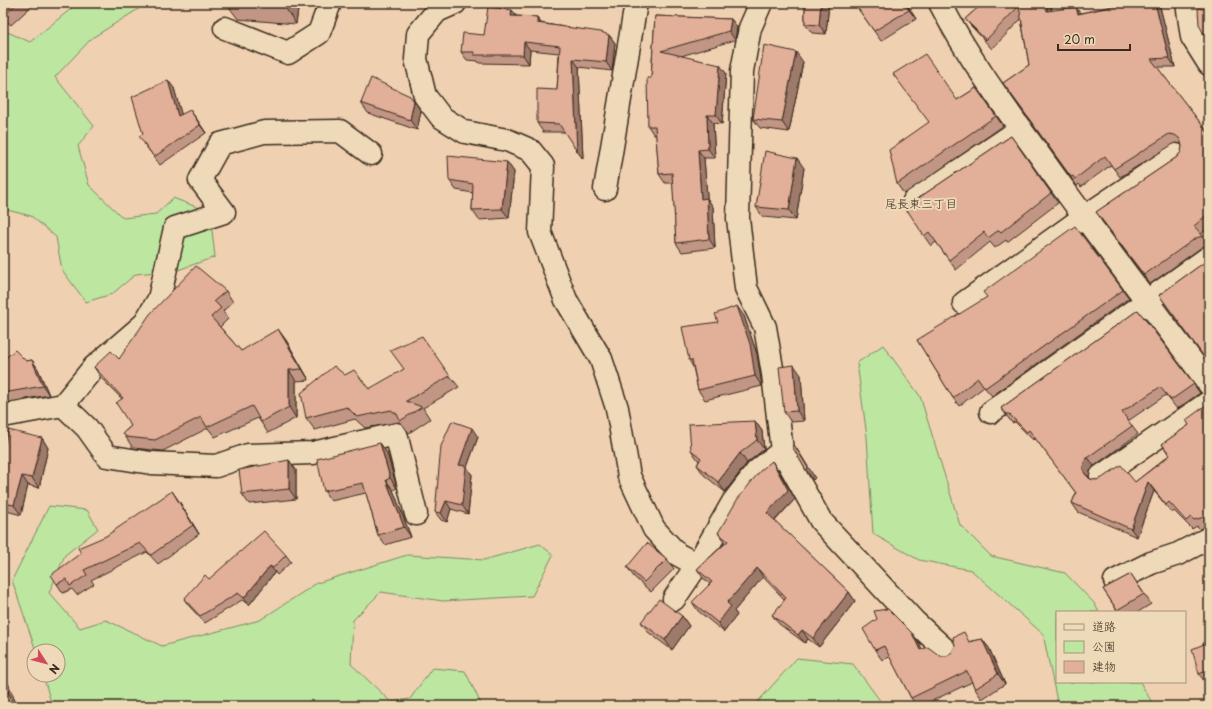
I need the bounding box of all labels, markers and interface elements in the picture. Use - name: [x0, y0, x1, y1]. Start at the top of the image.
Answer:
- scale bar: [1058, 26, 1130, 52]
- text: 20 m: [1064, 30, 1095, 48]
- district label: 尾長東三丁目: [885, 194, 957, 212]
- legend: [1056, 611, 1186, 683]
- text: 道路: [1092, 617, 1116, 635]
- text: 公園: [1092, 637, 1116, 655]
- north arrow: [26, 643, 66, 683]
- text: 建物: [1092, 657, 1116, 675]
- text: N: [45, 661, 64, 678]

